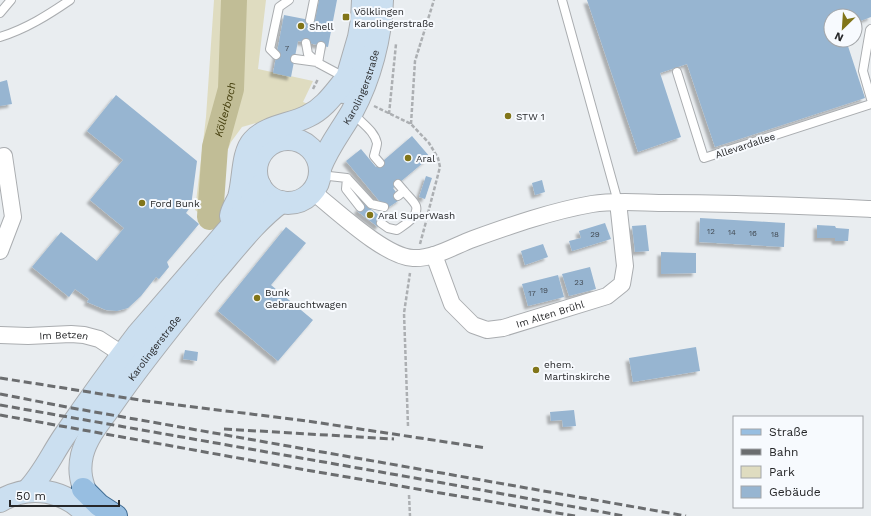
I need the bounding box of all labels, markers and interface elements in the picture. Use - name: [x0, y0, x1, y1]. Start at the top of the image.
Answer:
- place label: Völklingen Karolingerstraße: [354, 6, 434, 29]
- north arrow: [823, 8, 863, 48]
- marker: Völklingen Karolingerstraße: [341, 12, 351, 22]
- marker: Shell: [296, 21, 306, 31]
- place label: Shell: [309, 21, 334, 32]
- text: N: [833, 29, 845, 44]
- house number: 7: [285, 44, 290, 53]
- street label: Karolingerstraße: [341, 49, 381, 127]
- water label: Köllerbach: [212, 82, 238, 139]
- marker: STW 1: [503, 111, 513, 121]
- place label: STW 1: [516, 111, 545, 122]
- street label: Allevardallee: [714, 131, 777, 160]
- marker: Aral: [403, 153, 413, 163]
- place label: Aral: [416, 153, 435, 164]
- marker: Ford Bunk: [137, 198, 147, 208]
- place label: Ford Bunk: [150, 198, 200, 209]
- marker: Aral SuperWash: [365, 210, 375, 220]
- place label: Aral SuperWash: [378, 210, 455, 221]
- house number: 12: [707, 227, 715, 236]
- house number: 14: [728, 228, 736, 237]
- house number: 16: [749, 229, 757, 238]
- house number: 29: [590, 230, 600, 239]
- house number: 18: [771, 230, 779, 239]
- house number: 23: [574, 278, 584, 287]
- house number: 19: [540, 286, 548, 295]
- place label: Bunk Gebrauchtwagen: [265, 287, 347, 310]
- house number: 17: [528, 289, 536, 298]
- marker: Bunk Gebrauchtwagen: [252, 293, 262, 303]
- street label: Im Alten Brühl: [515, 298, 585, 330]
- street label: Karolingerstraße: [126, 313, 183, 383]
- street label: Im Betzen: [39, 329, 90, 342]
- place label: ehem. Martinskirche: [544, 359, 610, 382]
- marker: ehem. Martinskirche: [531, 365, 541, 375]
- legend: [733, 416, 863, 508]
- text: Straße: [769, 425, 808, 439]
- text: Bahn: [769, 445, 798, 459]
- text: Park: [769, 465, 795, 479]
- scale bar: [10, 482, 119, 508]
- text: Gebäude: [769, 485, 821, 499]
- text: 50 m: [16, 489, 46, 503]

